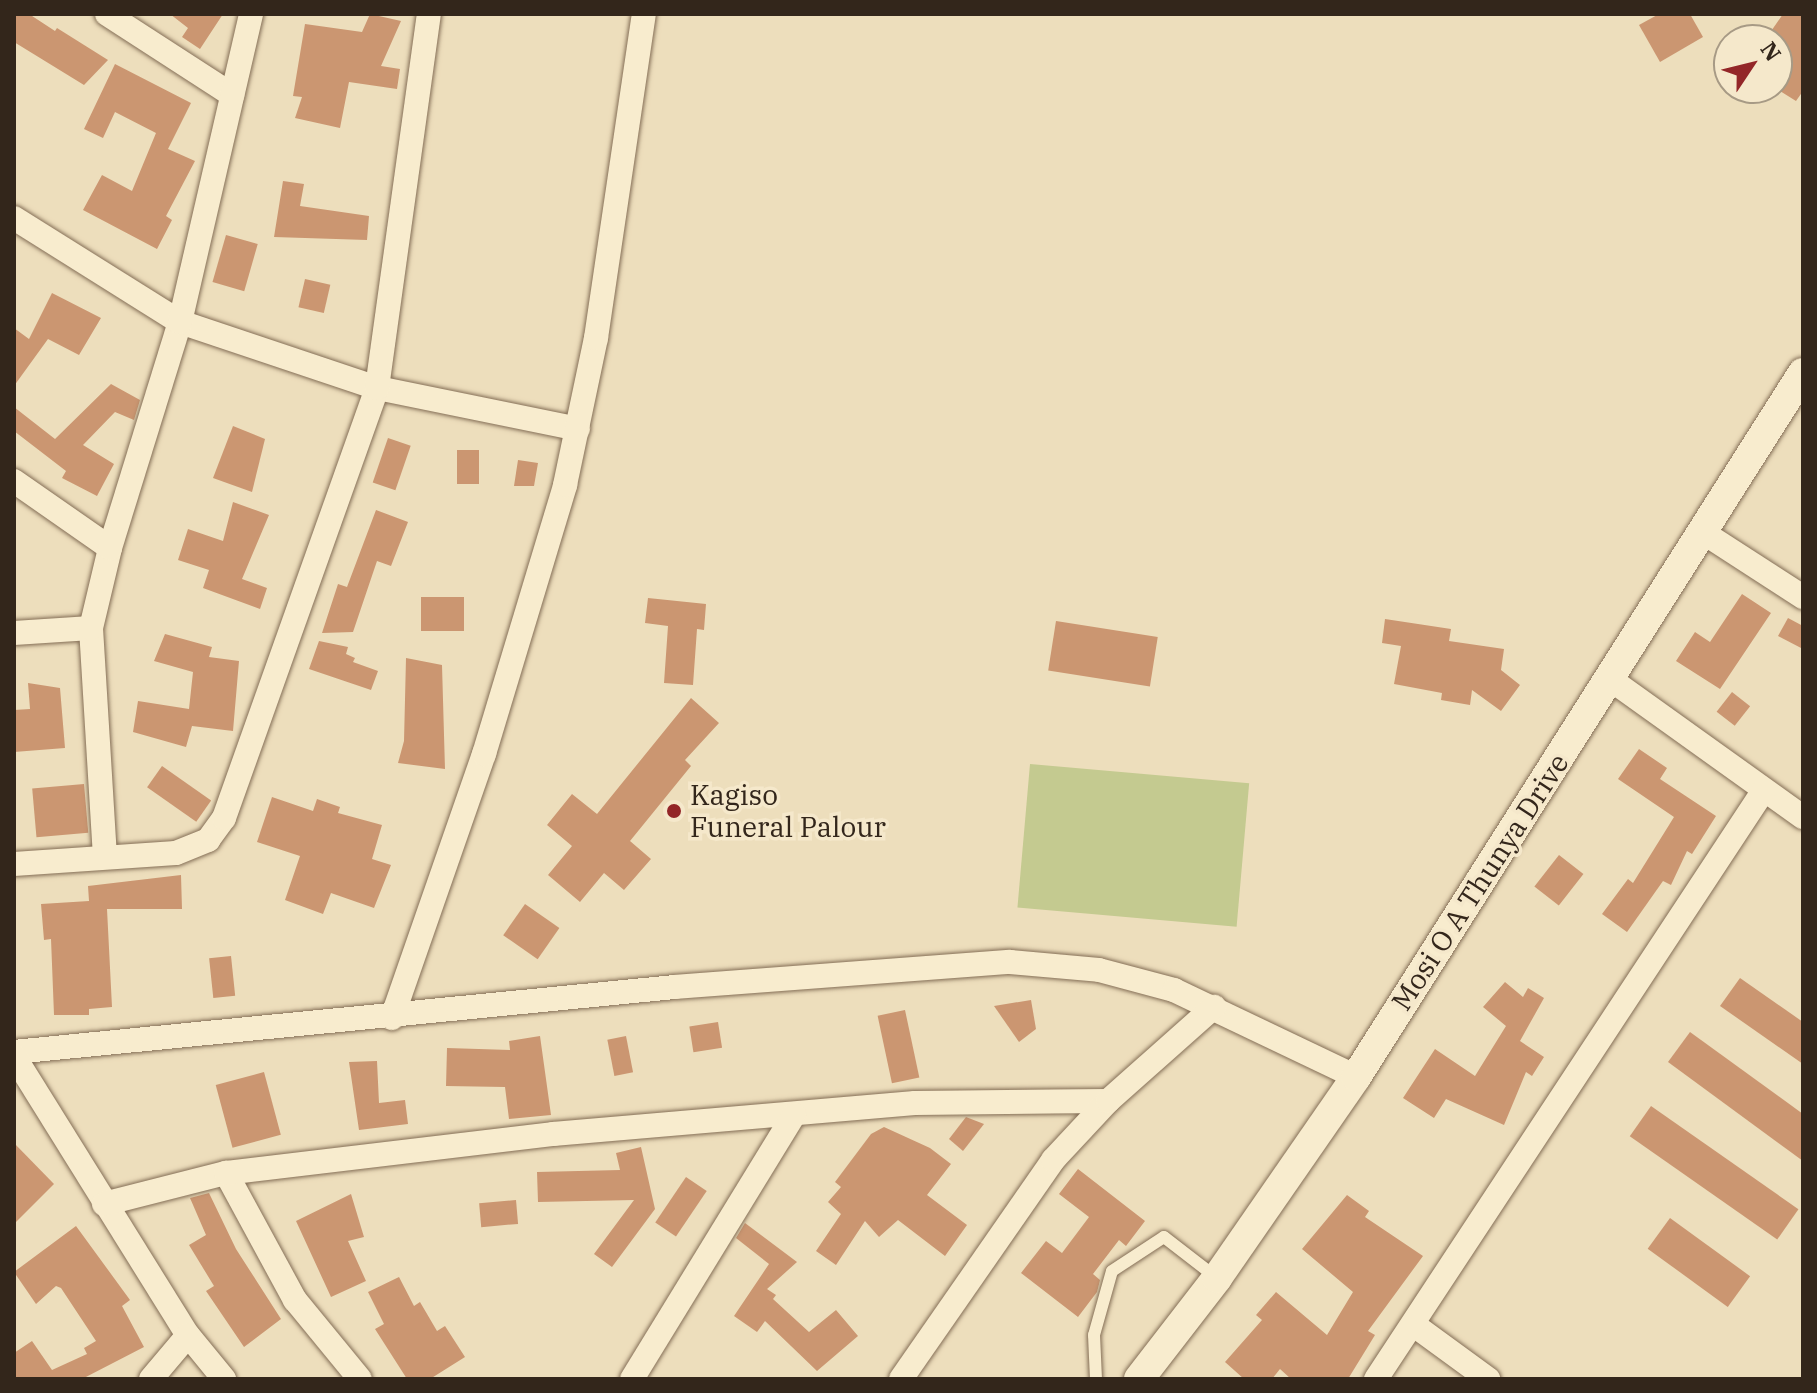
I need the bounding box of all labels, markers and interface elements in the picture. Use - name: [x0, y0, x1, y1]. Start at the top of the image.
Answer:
- north arrow: [1713, 24, 1793, 104]
- text: N: [1755, 36, 1788, 67]
- street label: Mosi O A Thunya Drive: [1384, 747, 1576, 1017]
- place label: Kagiso Funeral Palour: [690, 778, 886, 844]
- marker: Kagiso Funeral Palour: [665, 802, 683, 820]

